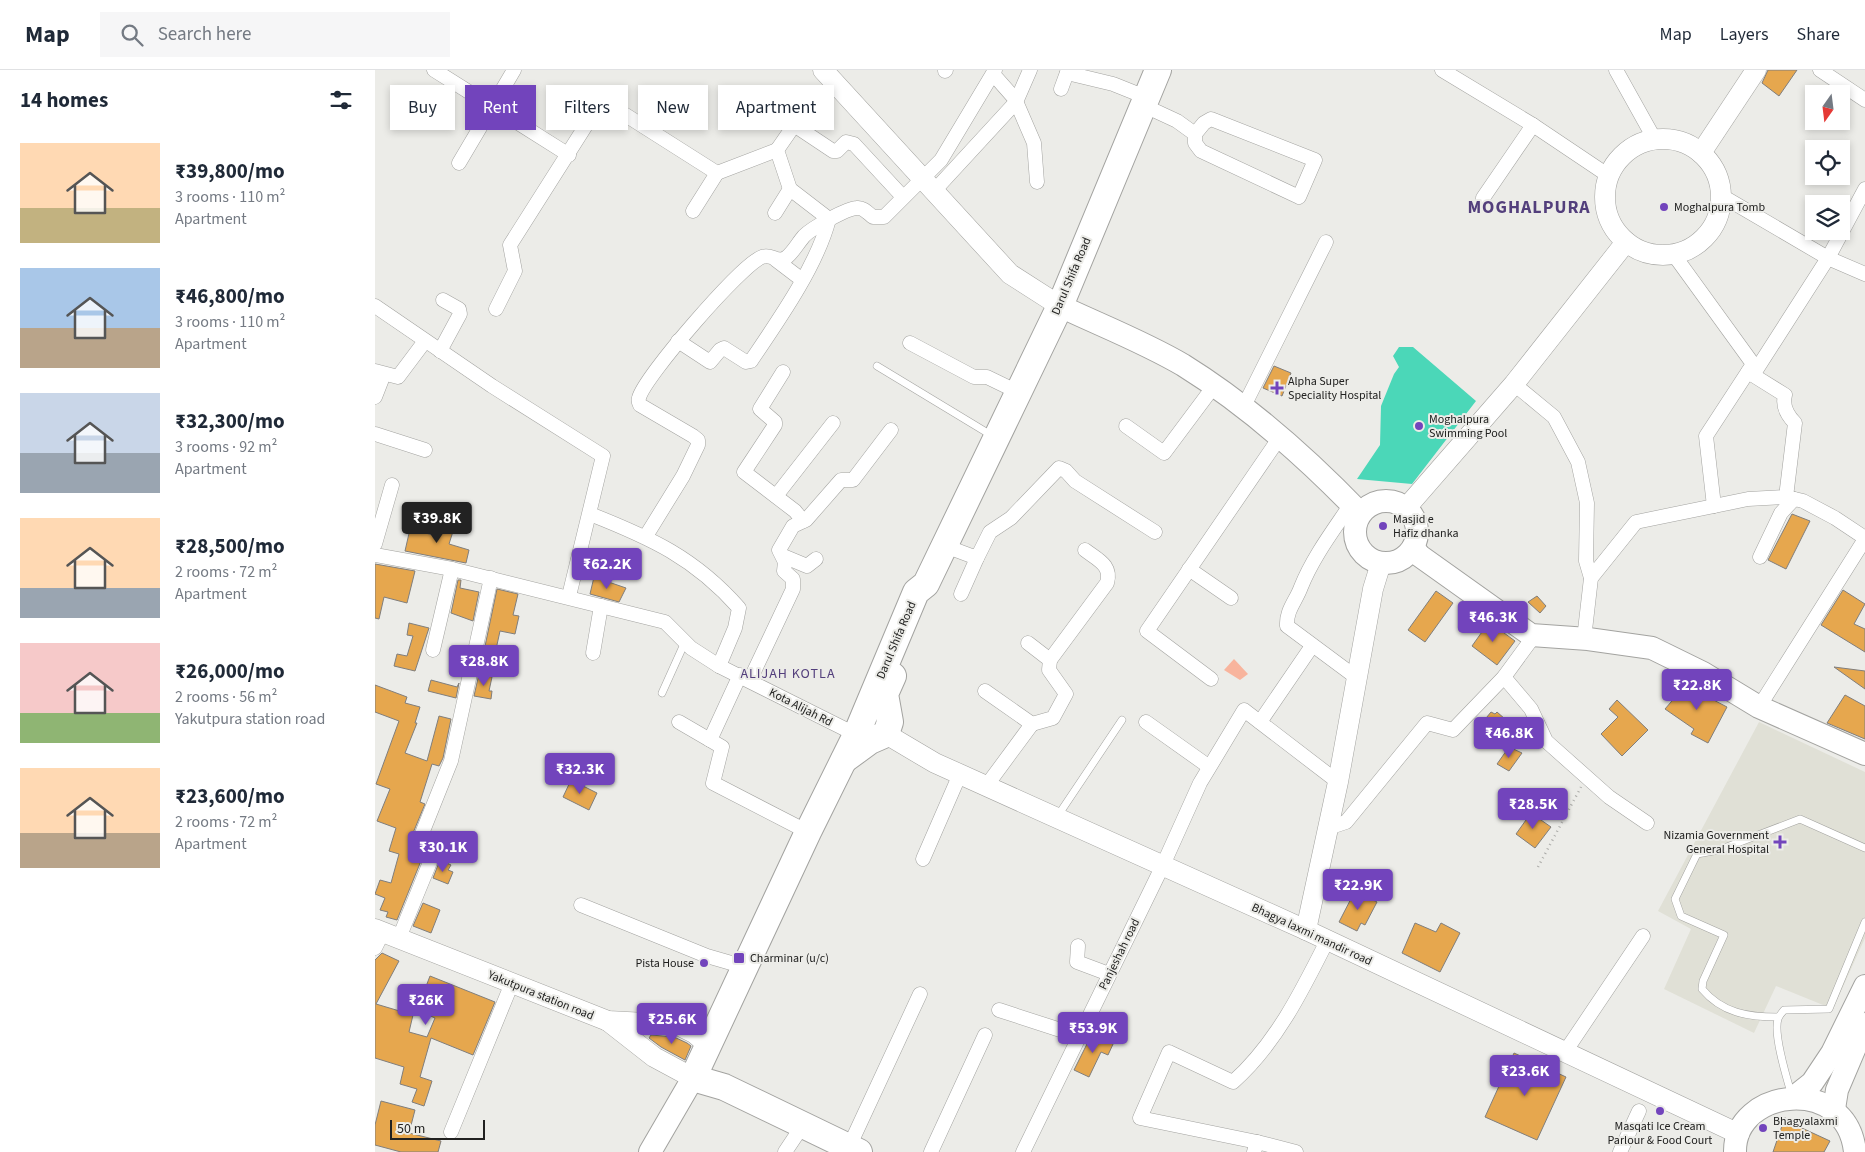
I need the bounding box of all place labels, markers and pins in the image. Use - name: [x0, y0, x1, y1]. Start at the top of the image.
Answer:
- place label: Moghalpura Tomb: [1674, 199, 1766, 216]
- marker: Moghalpura Tomb: [1658, 201, 1670, 213]
- place label: Alpha Super Speciality Hospital: [1288, 373, 1381, 404]
- marker: Alpha Super Speciality Hospital: [1270, 381, 1284, 395]
- place label: Moghalpura Swimming Pool: [1429, 411, 1507, 442]
- marker: Moghalpura Swimming Pool: [1413, 420, 1425, 432]
- pin: ₹39.8K: [396, 502, 478, 544]
- place label: Masjid e Hafiz dhanka: [1393, 511, 1459, 542]
- marker: Masjid e Hafiz dhanka: [1377, 520, 1389, 532]
- pin: ₹62.2K: [566, 548, 648, 590]
- pin: ₹46.3K: [1452, 600, 1534, 643]
- pin: ₹28.8K: [443, 644, 525, 687]
- pin: ₹22.8K: [1656, 668, 1738, 711]
- pin: ₹46.8K: [1468, 716, 1550, 759]
- pin: ₹32.3K: [539, 752, 621, 795]
- pin: ₹28.5K: [1492, 788, 1574, 830]
- place label: Nizamia Government General Hospital: [1663, 827, 1769, 858]
- pin: ₹30.1K: [402, 830, 484, 873]
- marker: Nizamia Government General Hospital: [1773, 835, 1787, 849]
- pin: ₹22.9K: [1317, 868, 1399, 911]
- place label: Charminar (u/c): [750, 950, 829, 967]
- marker: Charminar (u/c): [732, 951, 746, 965]
- place label: Pista House: [635, 955, 694, 972]
- marker: Pista House: [698, 957, 710, 969]
- pin: ₹26K: [396, 984, 456, 1026]
- pin: ₹25.6K: [631, 1002, 713, 1045]
- pin: ₹53.9K: [1052, 1012, 1134, 1054]
- pin: ₹23.6K: [1484, 1054, 1566, 1097]
- marker: Masqati Ice Cream Parlour & Food Court: [1654, 1105, 1666, 1117]
- place label: Bhagyalaxmi Temple: [1773, 1113, 1838, 1144]
- place label: Masqati Ice Cream Parlour & Food Court: [1608, 1118, 1712, 1149]
- marker: Bhagyalaxmi Temple: [1757, 1122, 1769, 1134]

